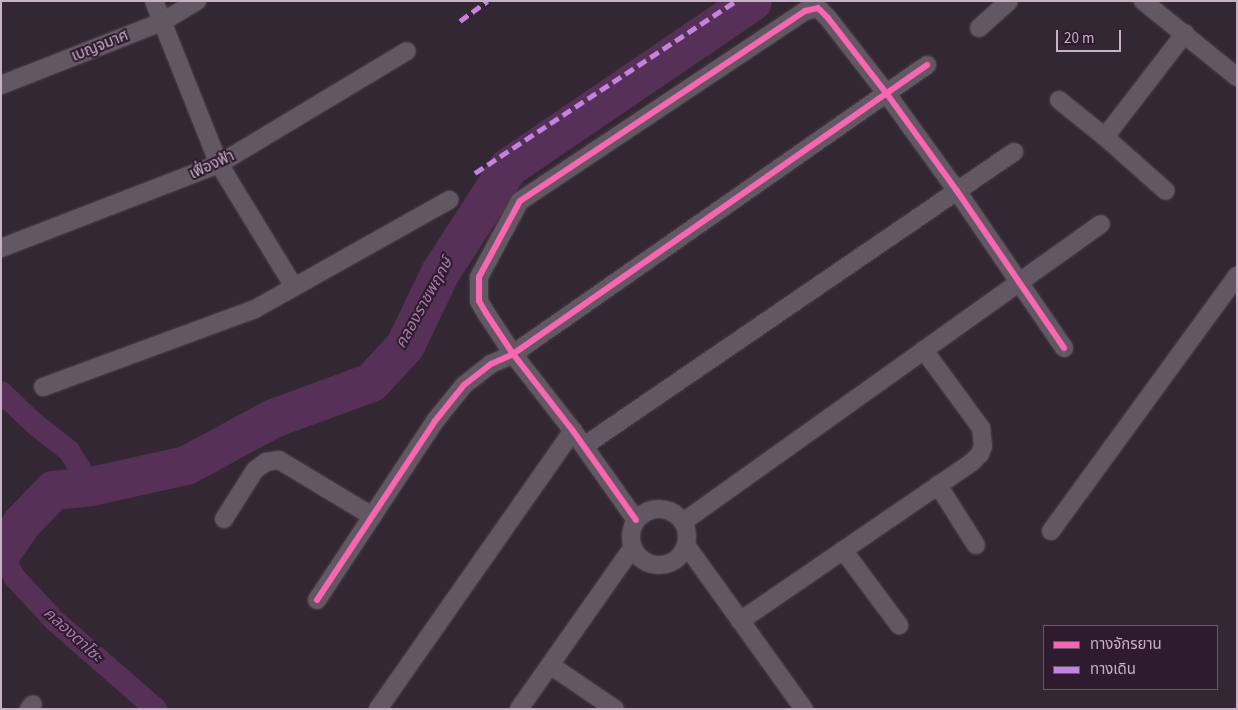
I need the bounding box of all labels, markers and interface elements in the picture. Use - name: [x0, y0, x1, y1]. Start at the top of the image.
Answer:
- scale bar: [1058, 20, 1123, 52]
- street label: เบญจมาศ: [69, 26, 131, 66]
- text: 20 m: [1064, 28, 1094, 49]
- street label: เฟื่องฟ้า: [187, 147, 237, 183]
- water label: คลองราชพฤกษ์: [391, 254, 457, 352]
- water label: คลองตาโซะ: [40, 604, 106, 666]
- legend: [1043, 625, 1218, 690]
- text: ทางจักรยาน: [1090, 634, 1162, 655]
- text: ทางเดิน: [1090, 659, 1136, 680]

